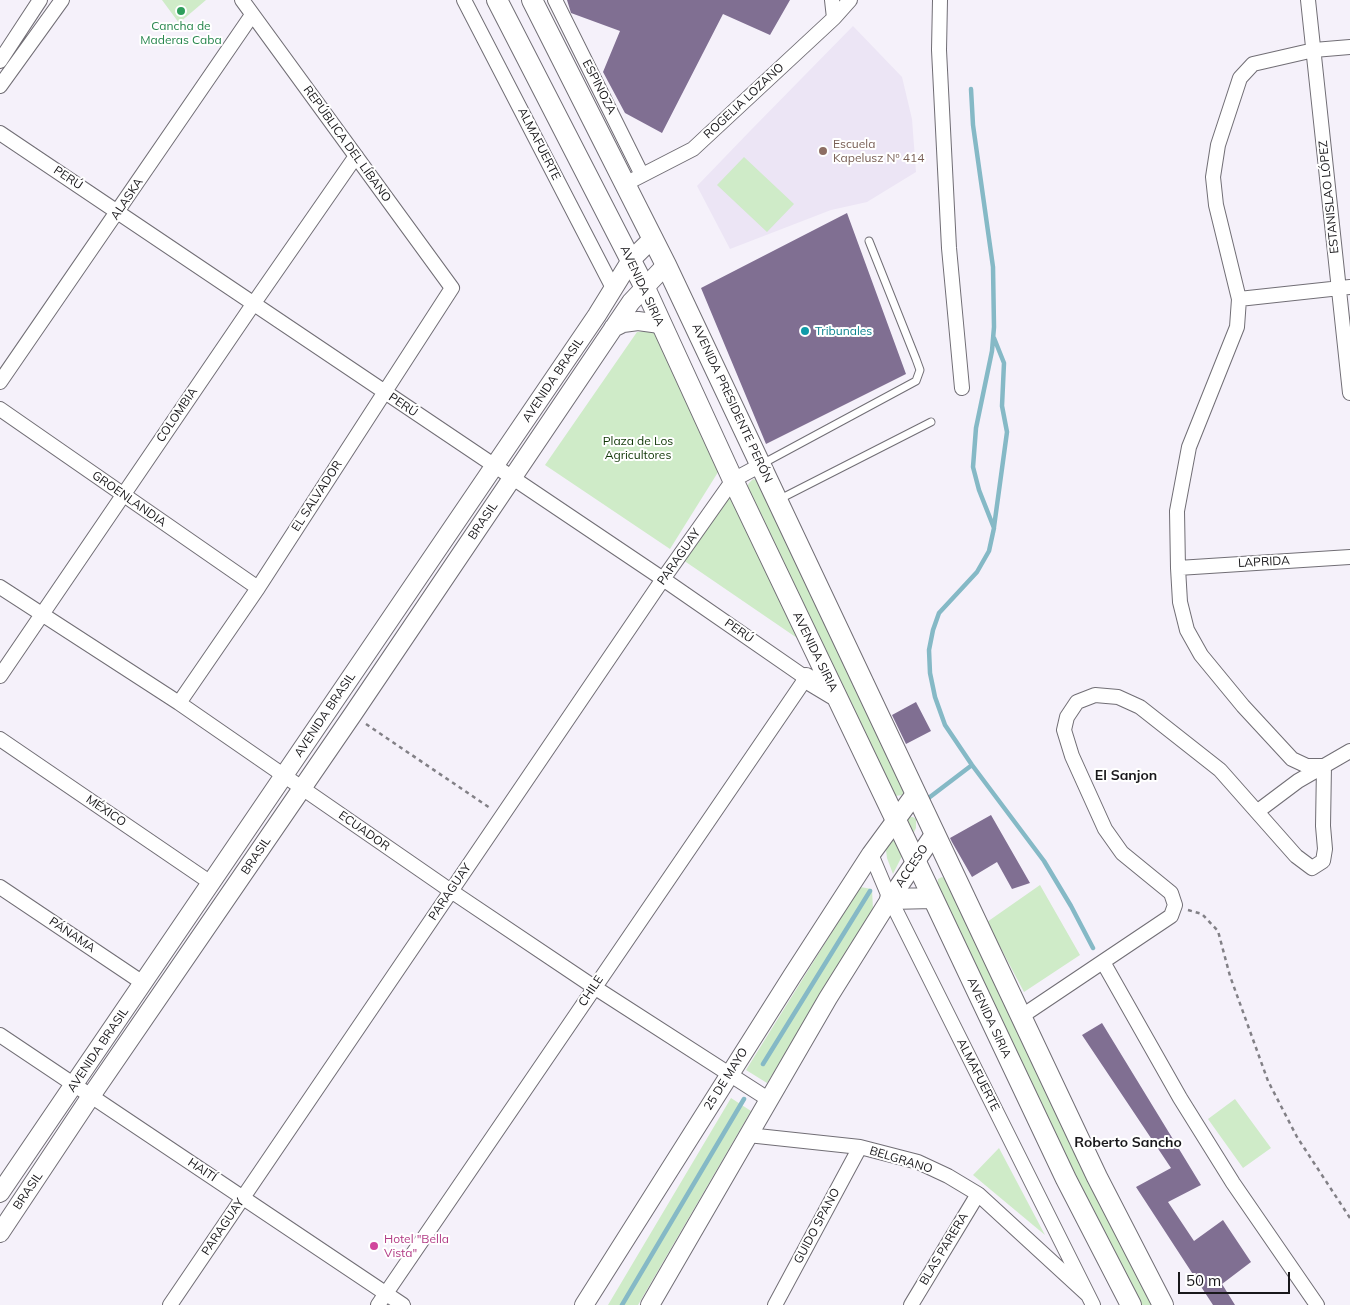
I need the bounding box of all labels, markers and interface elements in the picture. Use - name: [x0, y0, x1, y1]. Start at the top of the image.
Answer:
- marker: Cancha de Maderas Caba: [175, 5, 187, 17]
- place label: Cancha de Maderas Caba: [140, 19, 222, 47]
- street label: ESPINOZA: [579, 57, 619, 117]
- street label: ROGELIA LOZANO: [701, 60, 787, 142]
- street label: REPÚBLICA DEL LÍBANO: [300, 83, 394, 205]
- street label: ALMAFUERTE: [515, 105, 563, 183]
- place label: Escuela Kapelusz Nº 414: [833, 137, 924, 165]
- street label: ESTANISLAO LÓPEZ: [1316, 140, 1342, 254]
- marker: Escuela Kapelusz Nº 414: [817, 145, 829, 157]
- street label: PERÚ: [51, 163, 85, 193]
- street label: ALASKA: [108, 175, 146, 223]
- street label: AVENIDA SIRIA: [617, 243, 667, 329]
- street label: AVENIDA PRESIDENTE PERÓN: [689, 321, 775, 485]
- place label: Tribunales: [815, 324, 872, 338]
- marker: Tribunales: [799, 325, 811, 337]
- street label: AVENIDA BRASIL: [519, 335, 587, 425]
- street label: COLOMBIA: [153, 385, 201, 445]
- street label: PERÚ: [386, 390, 420, 420]
- park label: Plaza de Los Agricultores: [603, 434, 673, 462]
- street label: EL SALVADOR: [289, 458, 345, 534]
- street label: GROENLANDIA: [89, 468, 169, 530]
- street label: BRASIL: [465, 499, 501, 543]
- street label: PARAGUAY: [654, 526, 704, 588]
- street label: LAPRIDA: [1238, 553, 1290, 571]
- street label: AVENIDA SIRIA: [789, 610, 841, 694]
- street label: PERÚ: [722, 616, 756, 646]
- street label: AVENIDA BRASIL: [291, 670, 359, 760]
- district label: El Sanjon: [1095, 768, 1157, 784]
- street label: MÉXICO: [83, 792, 129, 830]
- street label: ECUADOR: [336, 808, 392, 854]
- street label: BRASIL: [238, 834, 274, 878]
- street label: ACCESO: [892, 842, 932, 890]
- street label: PARAGUAY: [426, 861, 474, 923]
- street label: PÁNAMA: [46, 914, 98, 956]
- street label: CHILE: [575, 973, 607, 1009]
- street label: AVENIDA SIRIA: [964, 975, 1014, 1061]
- street label: AVENIDA BRASIL: [64, 1005, 132, 1095]
- street label: ALMAFUERTE: [954, 1036, 1002, 1114]
- street label: 25 DE MAYO: [701, 1045, 751, 1113]
- district label: Roberto Sancho: [1074, 1135, 1182, 1151]
- street label: BELGRANO: [868, 1144, 934, 1176]
- street label: HAITÍ: [185, 1155, 219, 1185]
- street label: BRASIL: [10, 1169, 46, 1213]
- street label: GUIDO SPANO: [791, 1186, 843, 1266]
- street label: PARAGUAY: [199, 1196, 247, 1258]
- street label: BLAS PARERA: [917, 1210, 971, 1288]
- place label: Hotel "Bella Vista": [384, 1232, 449, 1260]
- marker: Hotel "Bella Vista": [368, 1240, 380, 1252]
- scale bar: [1180, 1262, 1292, 1294]
- text: 50 m: [1186, 1271, 1221, 1290]

